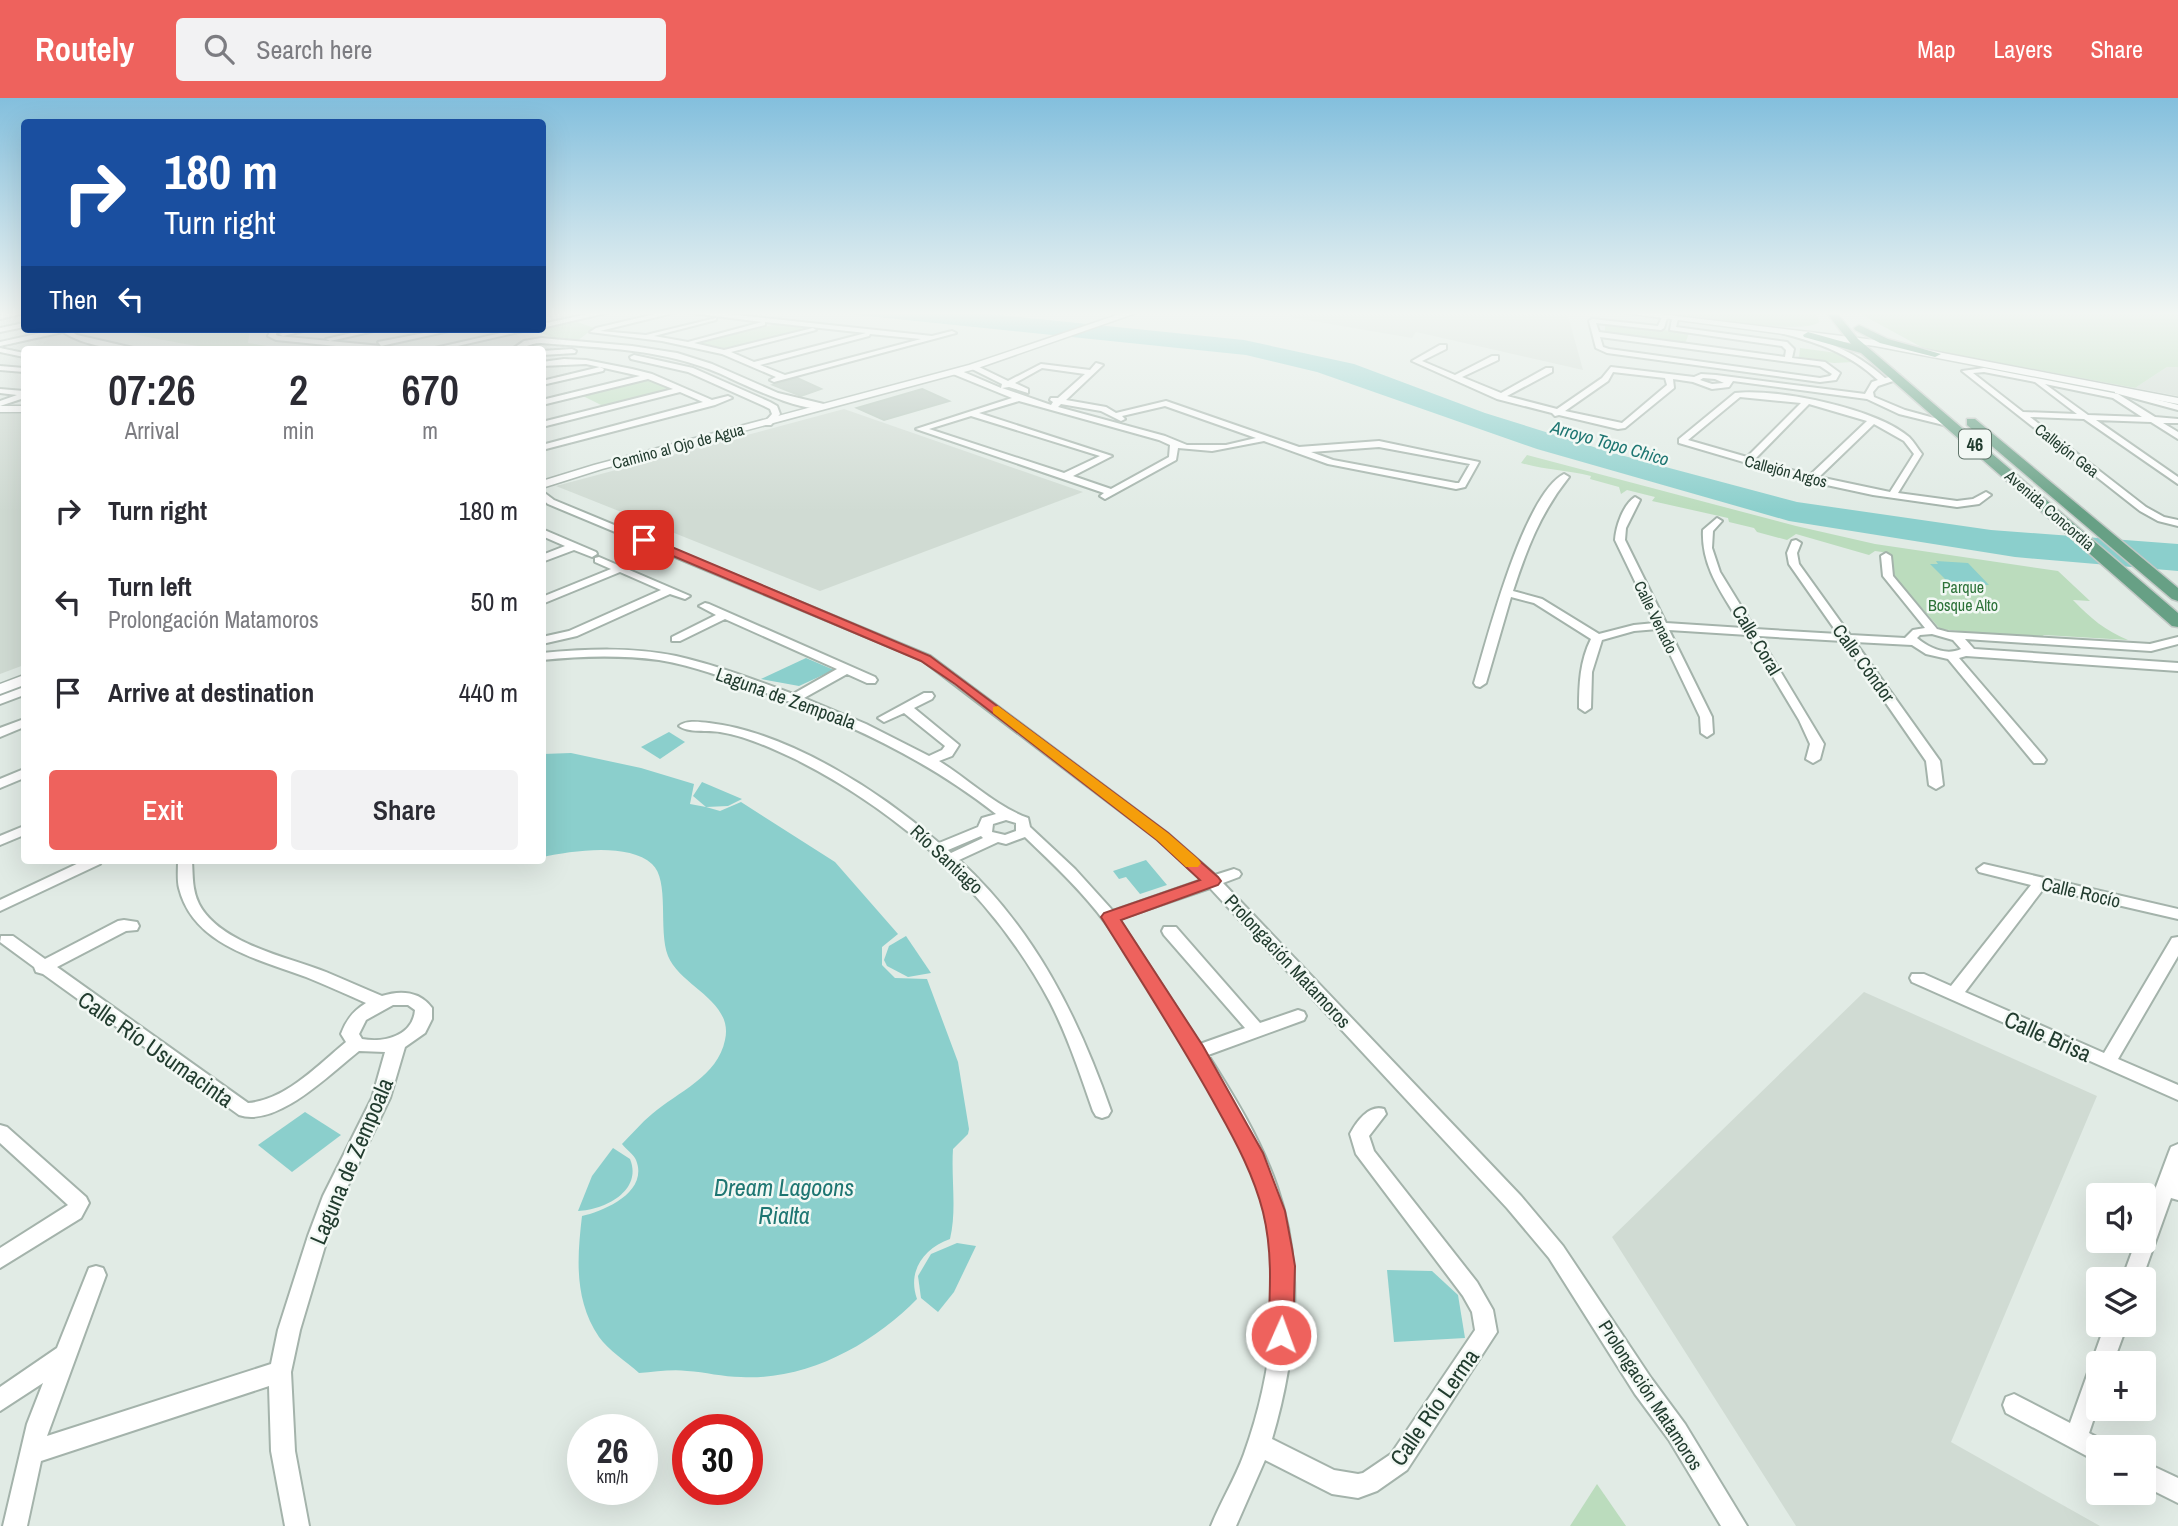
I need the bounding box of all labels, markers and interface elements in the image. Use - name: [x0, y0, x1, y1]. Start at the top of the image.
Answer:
- search box: [176, 18, 666, 81]
- text: Routely: [35, 27, 134, 71]
- icon: search: [200, 30, 238, 68]
- text: Search here: [256, 32, 372, 67]
- text: Map: [1917, 33, 1955, 65]
- text: Layers: [1993, 33, 2052, 65]
- text: Share: [2090, 33, 2143, 65]
- text: 180 m: [164, 138, 278, 204]
- icon: right: [49, 147, 140, 238]
- text: Turn right: [164, 201, 276, 244]
- icon: left: [112, 280, 150, 318]
- text: Then: [49, 282, 98, 317]
- text: 07:26: [108, 362, 196, 418]
- text: 2: [289, 362, 308, 418]
- text: 670: [401, 362, 459, 418]
- water label: Arroyo Topo Chico: [1547, 414, 1672, 472]
- text: Arrival: [125, 415, 179, 446]
- text: min: [283, 415, 314, 446]
- text: m: [422, 415, 438, 446]
- street label: Camino al Ojo de Agua: [610, 418, 747, 474]
- street label: Callejón Gea: [2030, 418, 2104, 482]
- road number: 46: [1959, 430, 1991, 458]
- street label: Callejón Argos: [1742, 449, 1830, 493]
- street label: Avenida Concordia: [2000, 464, 2100, 556]
- icon: right: [49, 492, 87, 530]
- text: Turn right: [108, 493, 207, 528]
- text: 180 m: [459, 493, 518, 528]
- pin: [614, 510, 674, 570]
- icon: arrive: [625, 521, 663, 559]
- text: Turn left: [108, 569, 192, 604]
- park label: Parque Bosque Alto: [1928, 576, 1998, 616]
- street label: Calle Venado: [1629, 577, 1683, 657]
- icon: left: [49, 583, 87, 621]
- text: 50 m: [471, 584, 518, 619]
- street label: Calle Coral: [1726, 600, 1788, 680]
- text: Prolongación Matamoros: [108, 604, 319, 635]
- street label: Calle Cóndor: [1827, 619, 1902, 708]
- street label: Laguna de Zempoala: [712, 661, 860, 736]
- icon: arrive: [49, 674, 87, 712]
- text: Arrive at destination: [108, 675, 314, 710]
- text: 440 m: [459, 675, 518, 710]
- button: Exit: [49, 770, 277, 850]
- button: Share: [291, 770, 518, 850]
- street label: Río Santiago: [905, 818, 989, 900]
- street label: Calle Rocío: [2039, 870, 2123, 914]
- street label: Prolongación Matamoros: [1219, 888, 1357, 1034]
- street label: Calle Río Usumacinta: [72, 984, 240, 1115]
- street label: Calle Brisa: [2000, 1003, 2097, 1069]
- street label: Laguna de Zempoala: [302, 1072, 400, 1249]
- water label: Dream Lagoons Rialta: [714, 1171, 854, 1231]
- map controls: [2086, 1183, 2156, 1505]
- button: sound: [2086, 1183, 2156, 1253]
- button: layers: [2086, 1267, 2156, 1337]
- position arrow: [1244, 1298, 1318, 1372]
- street label: Prolongación Matamoros: [1593, 1315, 1709, 1475]
- street label: Calle Río Lerma: [1382, 1342, 1486, 1472]
- button: +: [2086, 1351, 2156, 1421]
- speed limit sign: 30: [672, 1414, 763, 1505]
- text: 26: [597, 1427, 628, 1474]
- button: −: [2086, 1435, 2156, 1505]
- text: km/h: [597, 1464, 629, 1489]

